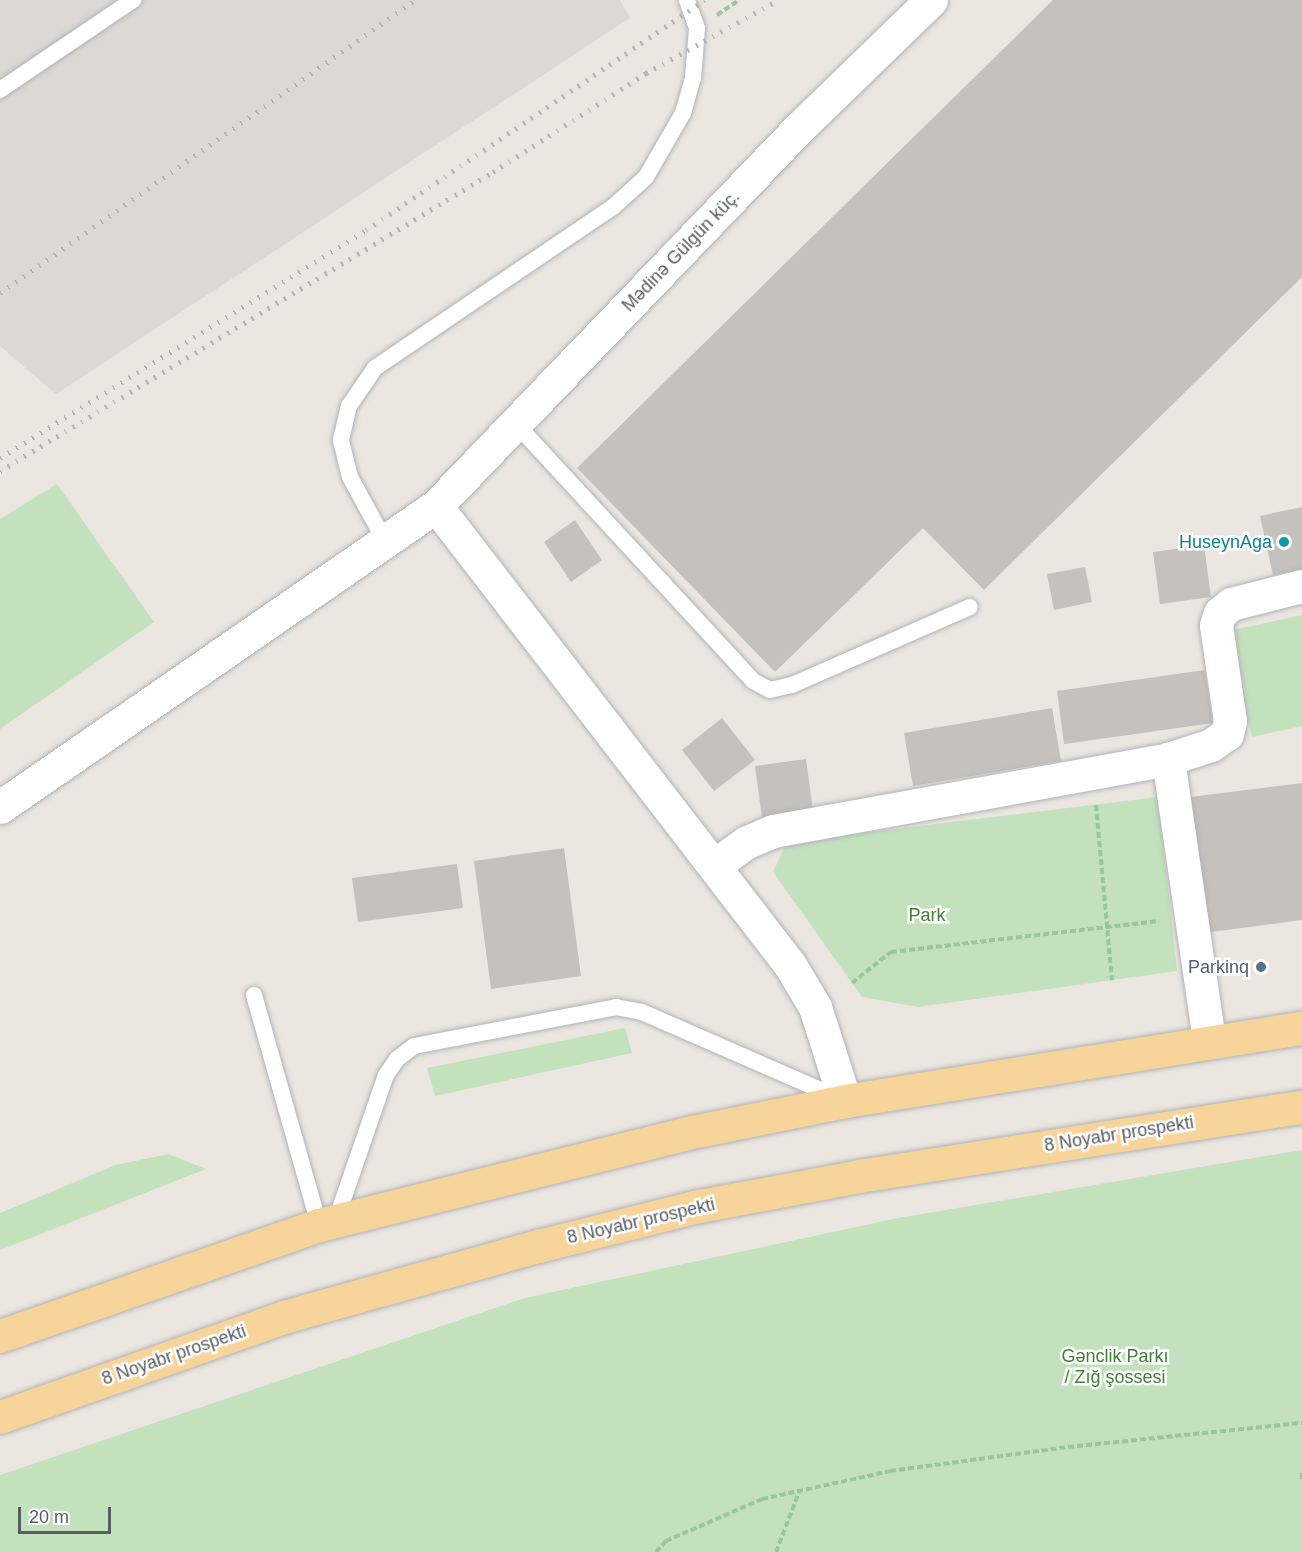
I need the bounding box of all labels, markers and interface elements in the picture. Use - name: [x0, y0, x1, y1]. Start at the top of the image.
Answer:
- street label: Mədinə Gülgün küç.: [618, 186, 744, 316]
- place label: HuseynAga: [1179, 531, 1272, 553]
- marker: HuseynAga: [1277, 535, 1291, 549]
- park label: Park: [908, 904, 946, 926]
- place label: Parkinq: [1188, 956, 1249, 978]
- marker: Parkinq: [1254, 960, 1268, 974]
- street label: 8 Noyabr prospekti: [1043, 1112, 1195, 1156]
- street label: 8 Noyabr prospekti: [565, 1193, 717, 1249]
- street label: 8 Noyabr prospekti: [99, 1320, 249, 1390]
- park label: Gənclik Parkı / Zığ şossesi: [1061, 1346, 1169, 1388]
- scale bar: [21, 1495, 114, 1533]
- text: 20 m: [29, 1507, 69, 1527]

